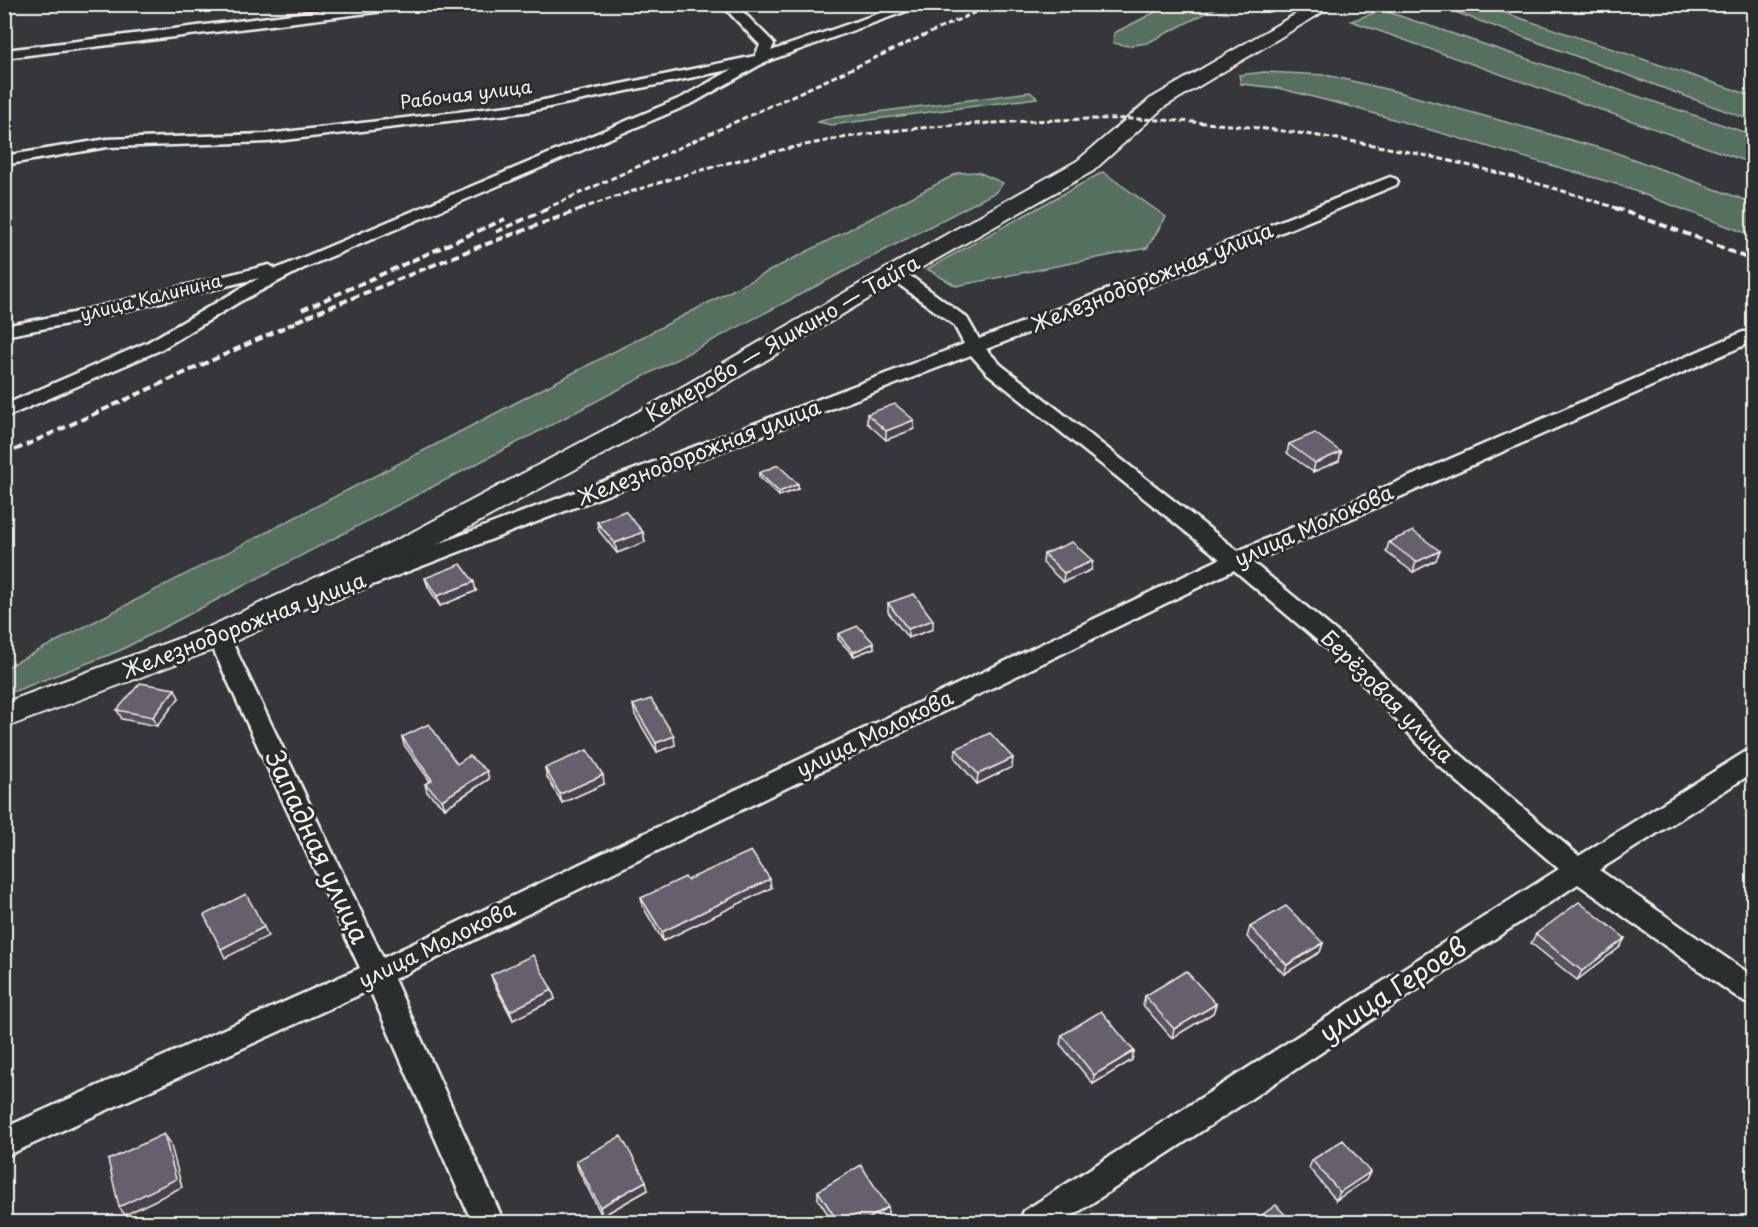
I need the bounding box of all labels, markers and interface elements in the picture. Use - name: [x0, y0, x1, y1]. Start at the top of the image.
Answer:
- street label: Рабочая улица: [398, 72, 534, 115]
- street label: Железнодорожная улица: [1025, 212, 1278, 340]
- street label: Кемерово — Яшкино — Тайга: [639, 246, 925, 429]
- street label: улица Калинина: [77, 266, 225, 327]
- street label: Железнодорожная улица: [572, 389, 826, 512]
- street label: улица Молокова: [1229, 475, 1398, 574]
- street label: Железнодорожная улица: [117, 562, 371, 685]
- street label: Берёзовая улица: [1315, 622, 1463, 770]
- street label: улица Молокова: [790, 680, 958, 784]
- street label: Западная улица: [256, 743, 381, 950]
- street label: улица Молокова: [352, 891, 520, 995]
- street label: улица Героев: [1311, 926, 1474, 1051]

